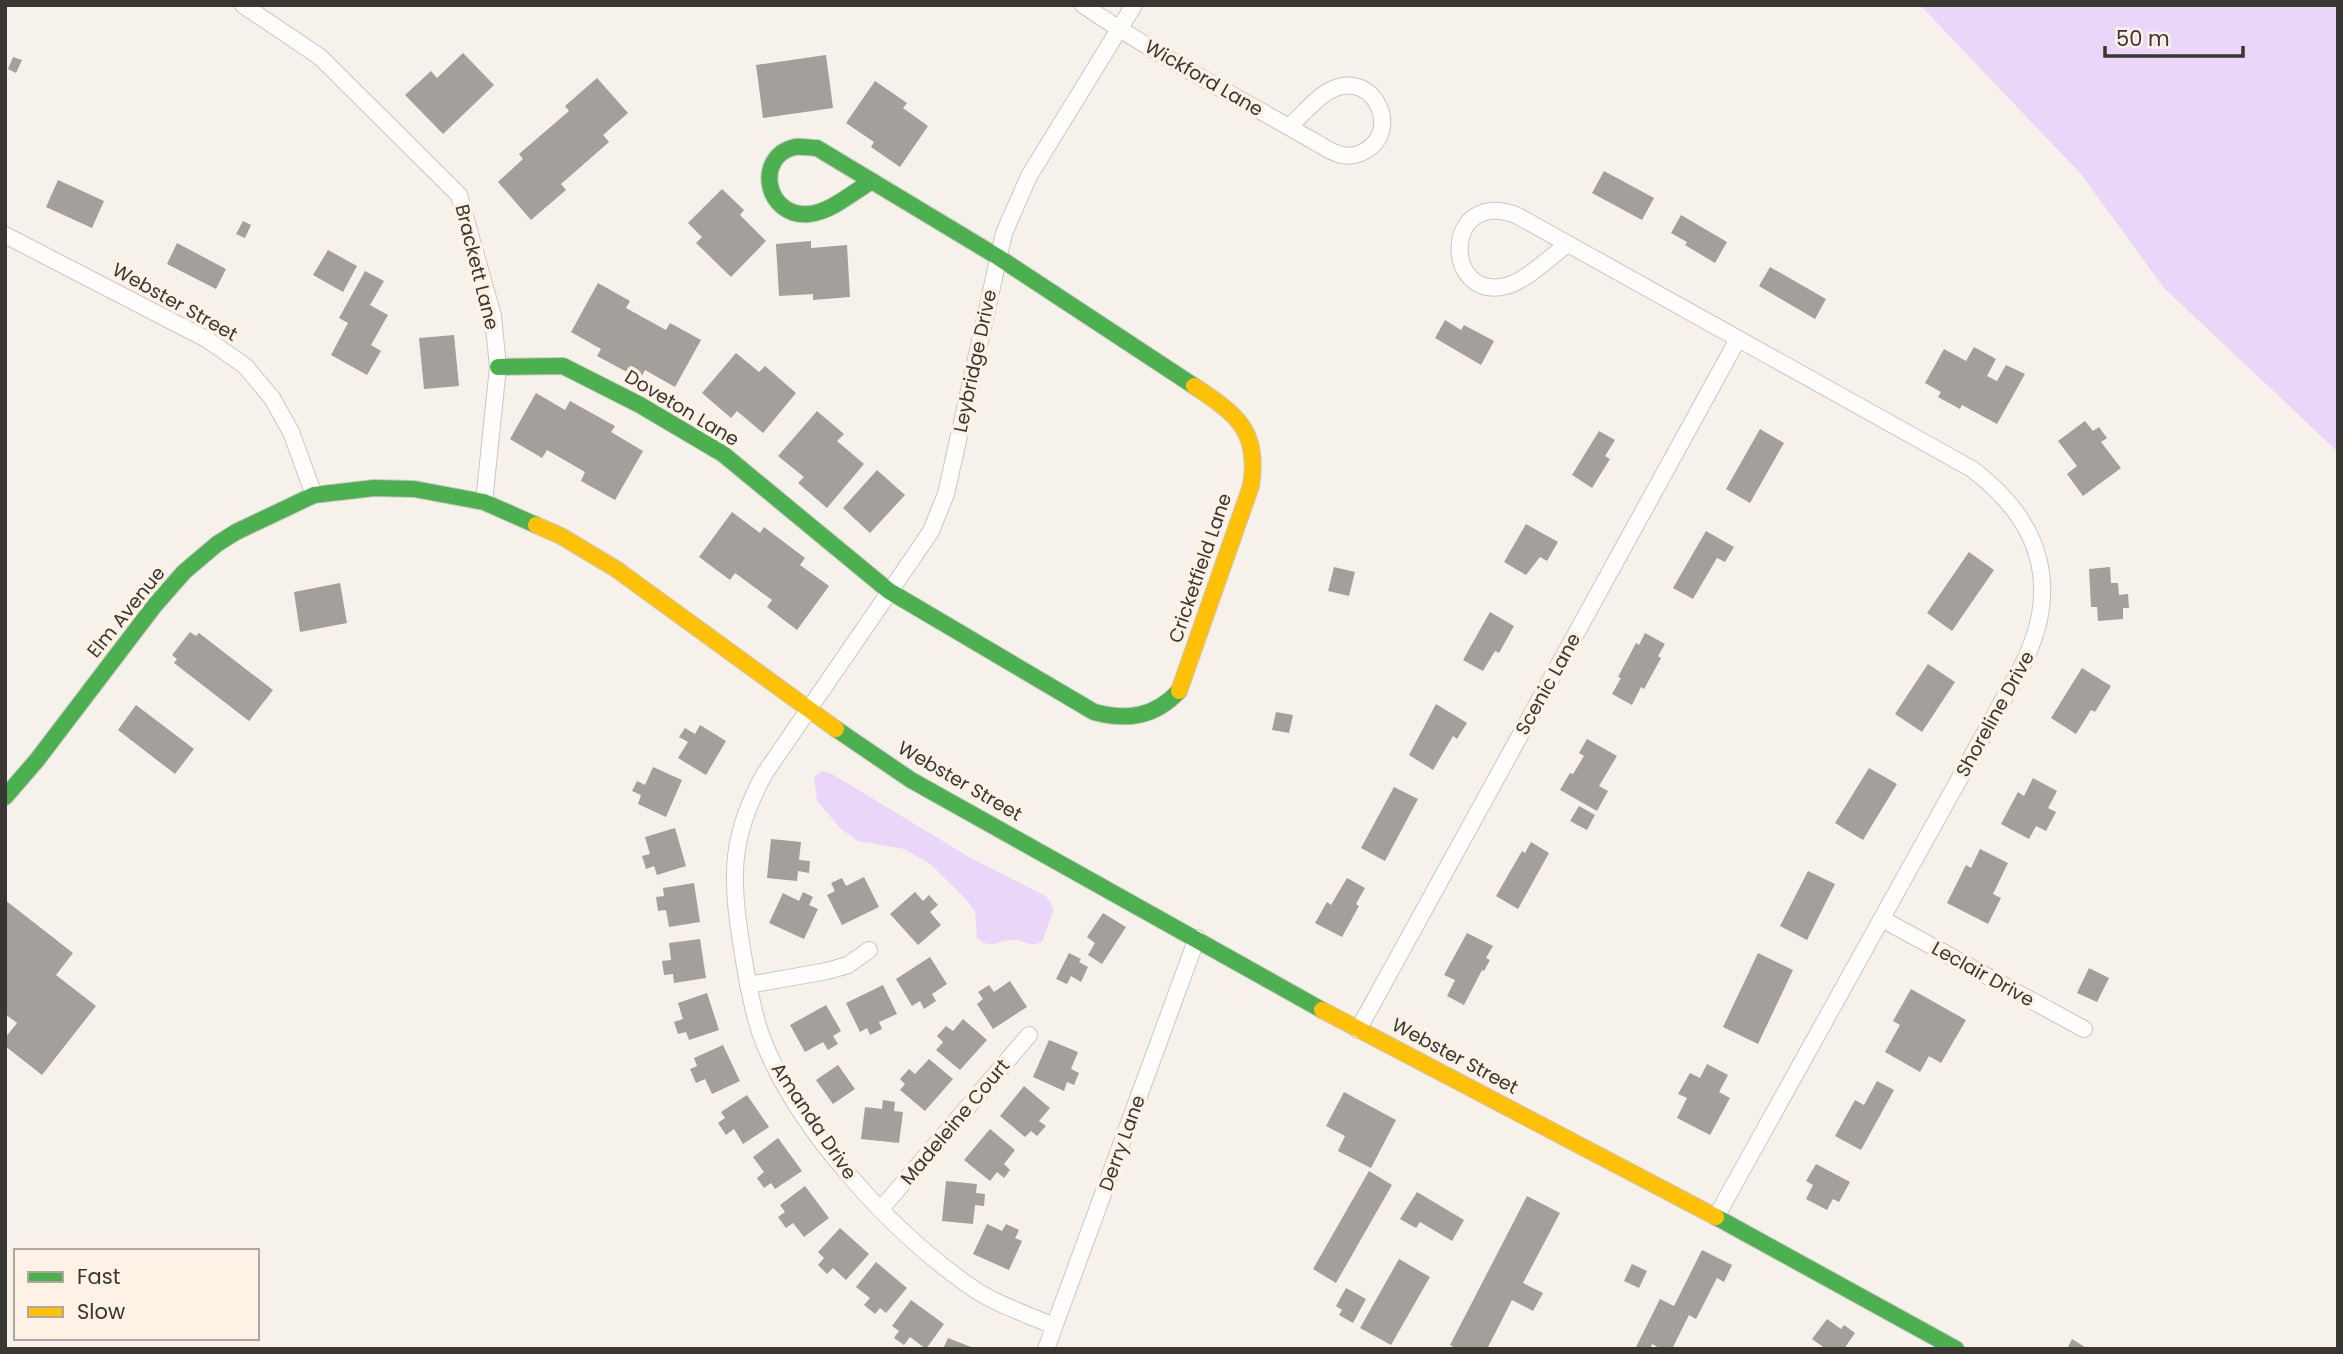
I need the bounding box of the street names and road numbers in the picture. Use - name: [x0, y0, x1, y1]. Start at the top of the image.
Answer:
- street label: Wickford Lane: [1140, 33, 1268, 123]
- street label: Brackett Lane: [448, 201, 506, 333]
- street label: Webster Street: [107, 256, 243, 348]
- street label: Leybridge Drive: [947, 287, 1003, 435]
- street label: Doveton Lane: [620, 363, 744, 453]
- street label: Cricketfield Lane: [1162, 490, 1238, 646]
- street label: Elm Avenue: [81, 561, 171, 663]
- street label: Scenic Lane: [1509, 628, 1587, 740]
- street label: Shoreline Drive: [1949, 646, 2041, 782]
- street label: Webster Street: [893, 734, 1027, 828]
- street label: Leclair Drive: [1927, 935, 2039, 1013]
- street label: Webster Street: [1387, 1011, 1523, 1101]
- street label: Madeleine Court: [894, 1053, 1016, 1191]
- street label: Amanda Drive: [765, 1057, 863, 1185]
- street label: Derry Lane: [1092, 1091, 1152, 1195]

